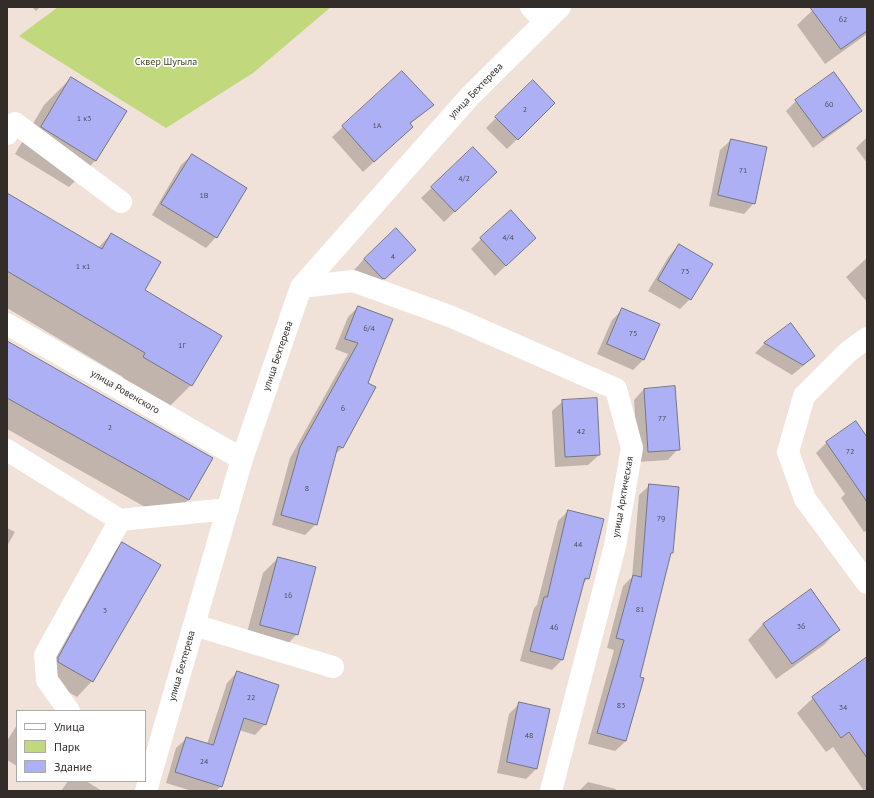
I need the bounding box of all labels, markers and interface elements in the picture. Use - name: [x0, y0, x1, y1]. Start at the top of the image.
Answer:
- house number: 62: [839, 15, 847, 25]
- park label: Сквер Шугыла: [135, 56, 197, 68]
- street label: улица Бехтерева: [446, 61, 506, 121]
- house number: 60: [825, 100, 833, 110]
- house number: 2: [523, 105, 527, 115]
- house number: 1 к3: [77, 114, 91, 124]
- house number: 1А: [372, 121, 382, 131]
- house number: 71: [739, 166, 747, 176]
- house number: 4/2: [458, 174, 470, 184]
- house number: 1В: [199, 191, 209, 201]
- house number: 4/4: [502, 233, 514, 243]
- house number: 4: [391, 252, 395, 262]
- house number: 1 к1: [76, 262, 90, 272]
- house number: 73: [681, 267, 689, 277]
- street label: улица Бехтерева: [260, 320, 296, 392]
- house number: 6/4: [363, 324, 375, 334]
- house number: 75: [629, 329, 637, 339]
- house number: 1Г: [178, 341, 186, 351]
- street label: улица Ровенского: [88, 367, 162, 417]
- house number: 6: [341, 404, 345, 414]
- house number: 77: [658, 414, 666, 424]
- house number: 2: [108, 423, 112, 433]
- house number: 42: [577, 427, 585, 437]
- house number: 72: [846, 447, 854, 457]
- street label: улица Арктическая: [610, 455, 636, 539]
- house number: 8: [305, 484, 309, 494]
- house number: 79: [657, 514, 665, 524]
- house number: 44: [574, 540, 582, 550]
- house number: 16: [284, 591, 292, 601]
- house number: 81: [636, 605, 644, 615]
- house number: 3: [103, 606, 107, 616]
- house number: 36: [797, 622, 805, 632]
- house number: 46: [550, 623, 558, 633]
- street label: улица Бехтерева: [166, 629, 198, 703]
- house number: 22: [247, 693, 255, 703]
- house number: 83: [617, 701, 625, 711]
- house number: 34: [839, 703, 847, 713]
- legend: [16, 710, 146, 782]
- text: Улица: [54, 719, 85, 734]
- house number: 48: [525, 731, 533, 741]
- text: Парк: [54, 739, 80, 754]
- house number: 24: [200, 757, 208, 767]
- text: Здание: [54, 759, 92, 774]

